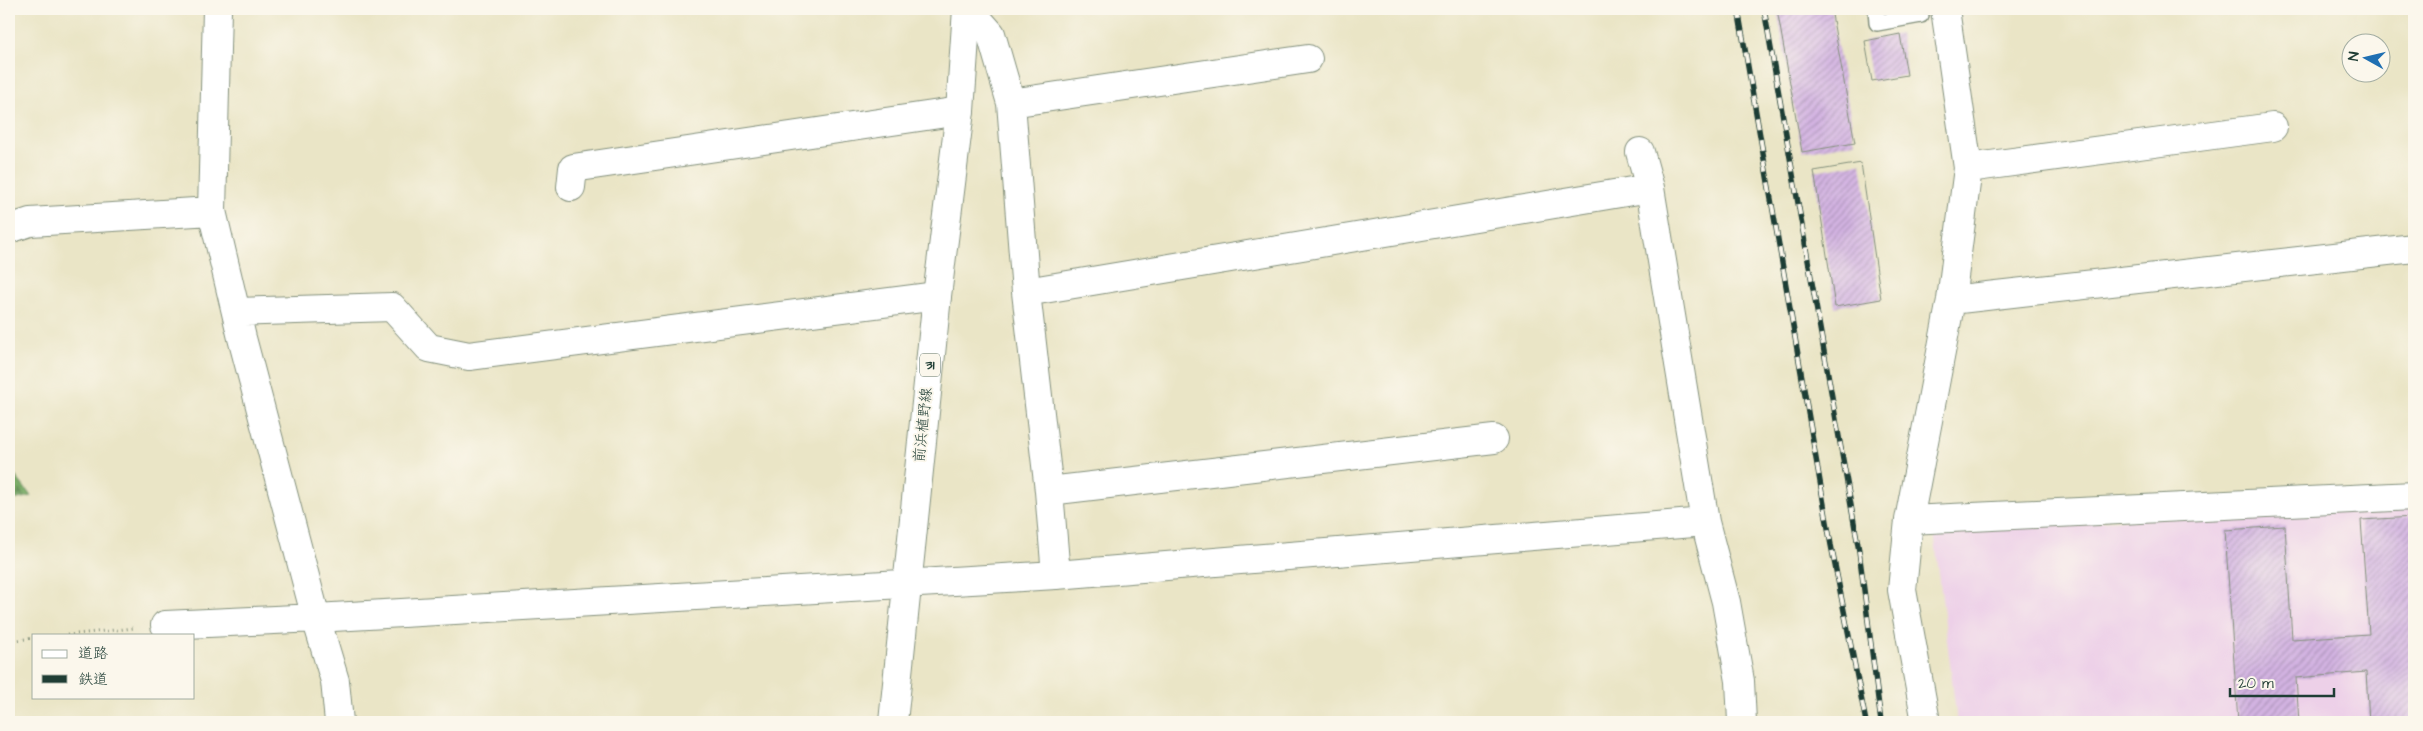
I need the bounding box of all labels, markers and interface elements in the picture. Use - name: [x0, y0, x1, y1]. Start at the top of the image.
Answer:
- north arrow: [2340, 32, 2390, 82]
- text: N: [2344, 50, 2365, 62]
- road number: 31: [920, 354, 940, 376]
- street label: 前浜植野線: [909, 387, 937, 463]
- legend: [32, 634, 195, 698]
- text: 道路: [78, 643, 108, 664]
- scale bar: [2230, 666, 2334, 698]
- text: 鉄道: [78, 669, 108, 690]
- text: 20 m: [2238, 673, 2274, 694]

